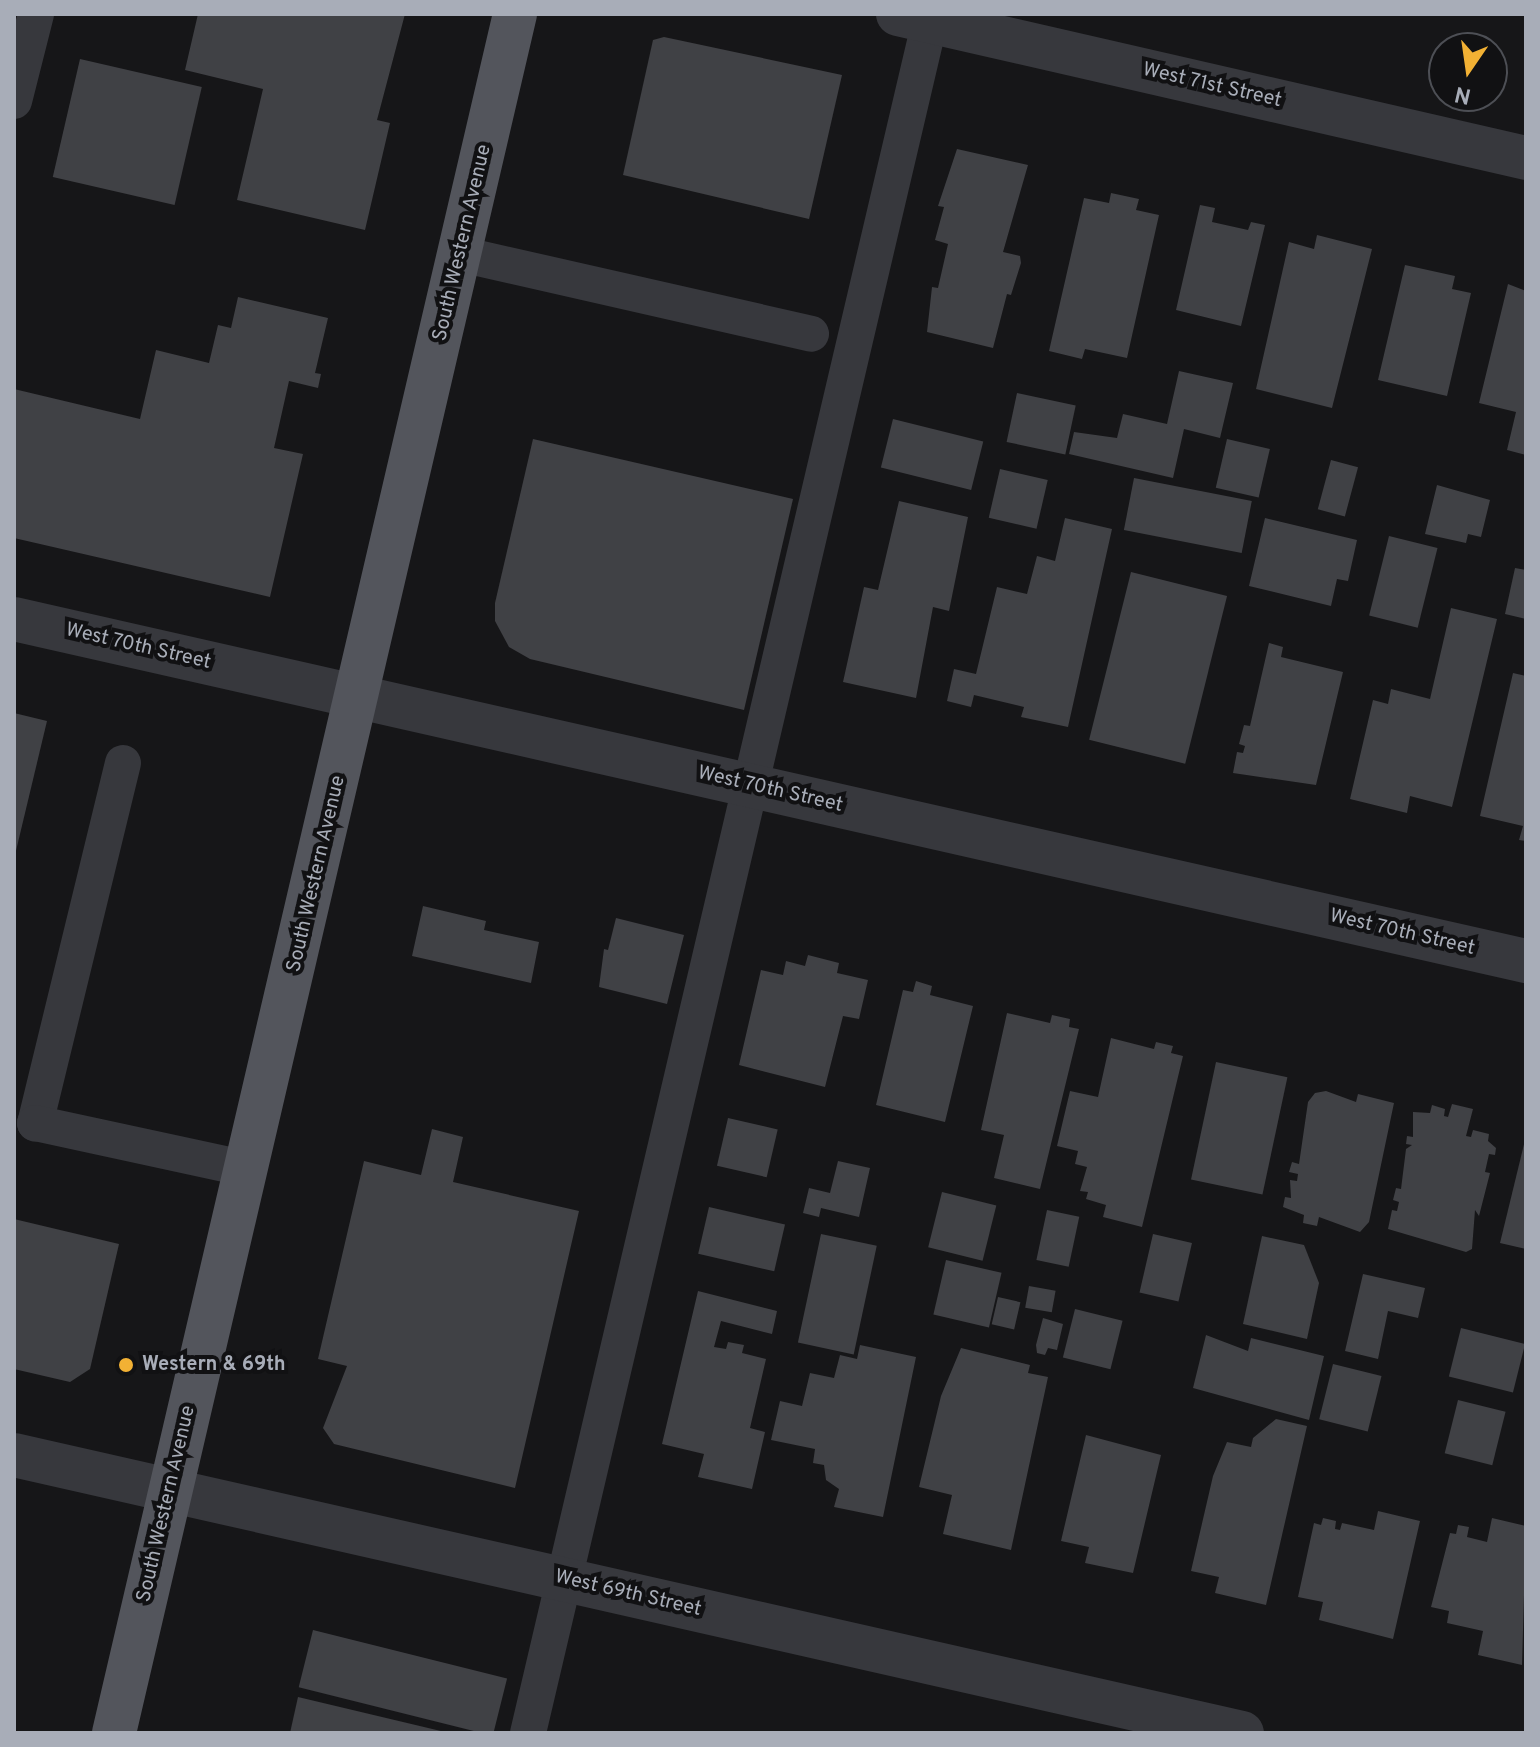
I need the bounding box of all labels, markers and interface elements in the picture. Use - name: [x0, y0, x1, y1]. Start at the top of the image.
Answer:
- north arrow: [1428, 32, 1508, 112]
- street label: West 71st Street: [1140, 58, 1284, 114]
- text: N: [1452, 79, 1474, 109]
- street label: South Western Avenue: [429, 142, 497, 344]
- street label: West 70th Street: [63, 619, 213, 675]
- street label: West 70th Street: [695, 762, 845, 818]
- street label: South Western Avenue: [283, 773, 351, 975]
- street label: West 70th Street: [1327, 905, 1477, 961]
- place label: Western & 69th: [142, 1353, 286, 1377]
- marker: Western & 69th: [117, 1356, 135, 1374]
- street label: South Western Avenue: [133, 1403, 201, 1605]
- street label: West 69th Street: [552, 1565, 704, 1623]

